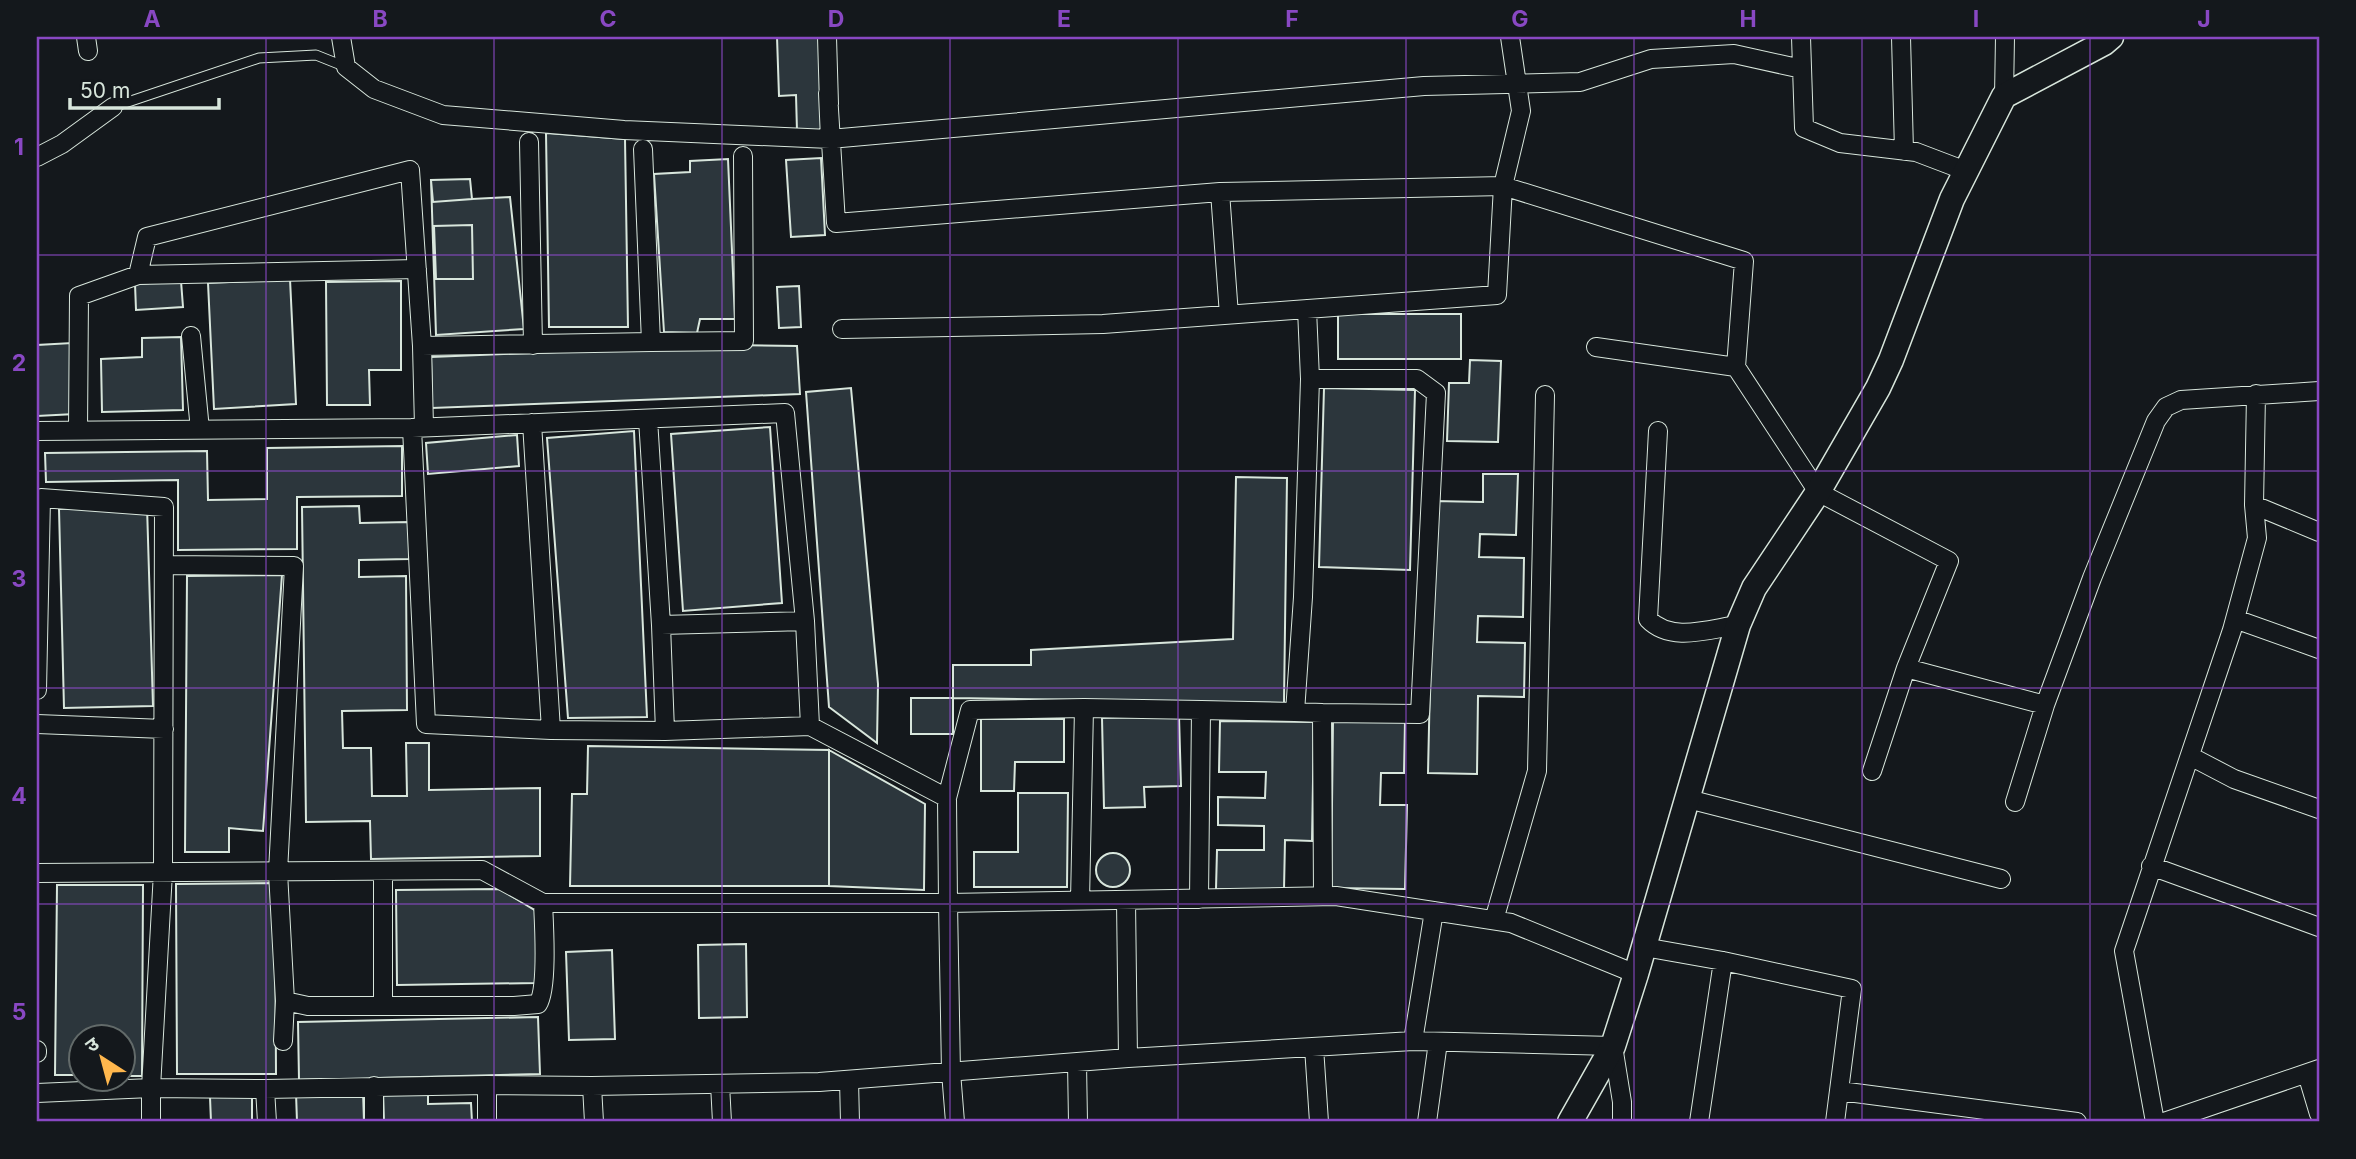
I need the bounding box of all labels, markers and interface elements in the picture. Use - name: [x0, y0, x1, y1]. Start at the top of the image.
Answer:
- text: A: [143, 5, 161, 33]
- text: B: [372, 5, 388, 33]
- text: C: [599, 5, 617, 33]
- text: D: [828, 5, 844, 33]
- text: E: [1057, 5, 1071, 33]
- text: F: [1285, 5, 1299, 33]
- text: G: [1511, 5, 1529, 33]
- text: H: [1739, 5, 1757, 33]
- text: I: [1973, 5, 1979, 33]
- text: J: [2197, 5, 2211, 33]
- scale bar: [70, 66, 219, 110]
- text: 50 m: [80, 78, 130, 103]
- text: 1: [14, 133, 24, 161]
- text: 2: [12, 349, 26, 377]
- text: 3: [12, 565, 26, 593]
- text: 4: [11, 782, 27, 810]
- text: 5: [12, 998, 26, 1026]
- north arrow: [66, 1023, 136, 1092]
- text: उ: [81, 1032, 104, 1057]

